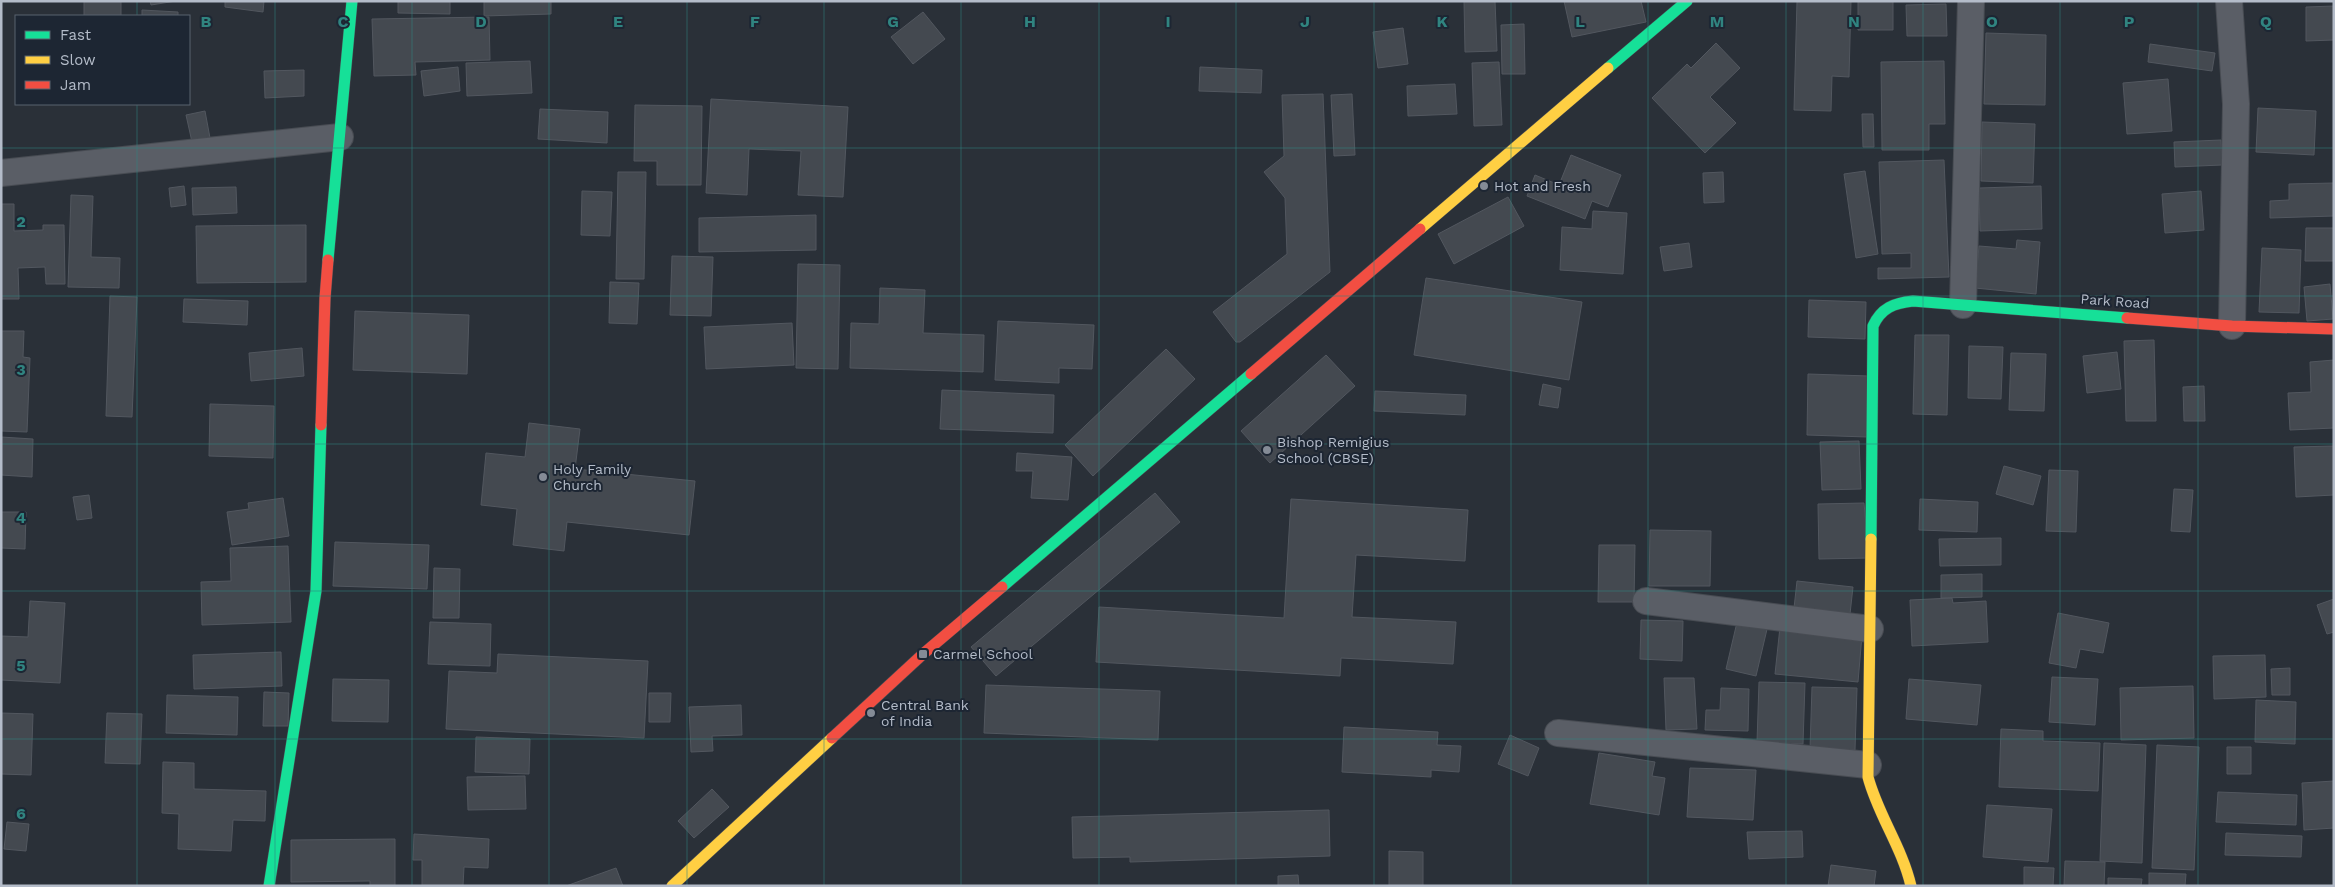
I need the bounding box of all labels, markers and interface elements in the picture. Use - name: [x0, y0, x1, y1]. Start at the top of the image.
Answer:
- text: B: [201, 12, 212, 31]
- text: C: [338, 12, 349, 31]
- text: D: [475, 12, 487, 31]
- text: E: [613, 12, 623, 31]
- text: F: [750, 12, 760, 31]
- text: G: [887, 12, 899, 31]
- text: H: [1024, 12, 1036, 31]
- text: I: [1165, 12, 1171, 31]
- text: J: [1300, 12, 1310, 31]
- text: K: [1436, 12, 1448, 31]
- text: L: [1575, 12, 1585, 31]
- text: M: [1710, 12, 1724, 31]
- text: N: [1848, 12, 1860, 31]
- text: O: [1986, 12, 1998, 31]
- text: P: [2124, 12, 2135, 31]
- text: Q: [2260, 12, 2272, 31]
- legend: [15, 15, 190, 105]
- text: Fast: [60, 26, 92, 44]
- text: Slow: [60, 51, 96, 69]
- text: Jam: [60, 76, 91, 94]
- place label: Hot and Fresh: [1494, 178, 1591, 194]
- marker: Hot and Fresh: [1478, 180, 1490, 192]
- text: 2: [16, 212, 26, 231]
- street label: Park Road: [2080, 291, 2150, 311]
- text: 3: [16, 360, 26, 379]
- place label: Bishop Remigius School (CBSE): [1277, 434, 1389, 466]
- marker: Bishop Remigius School (CBSE): [1261, 444, 1273, 456]
- place label: Holy Family Church: [553, 461, 632, 493]
- marker: Holy Family Church: [537, 471, 549, 483]
- text: 4: [16, 508, 26, 527]
- place label: Carmel School: [933, 646, 1034, 662]
- marker: Carmel School: [917, 648, 929, 660]
- text: 5: [16, 656, 26, 675]
- place label: Central Bank of India: [881, 697, 969, 729]
- marker: Central Bank of India: [865, 707, 877, 719]
- text: 6: [16, 804, 26, 823]

